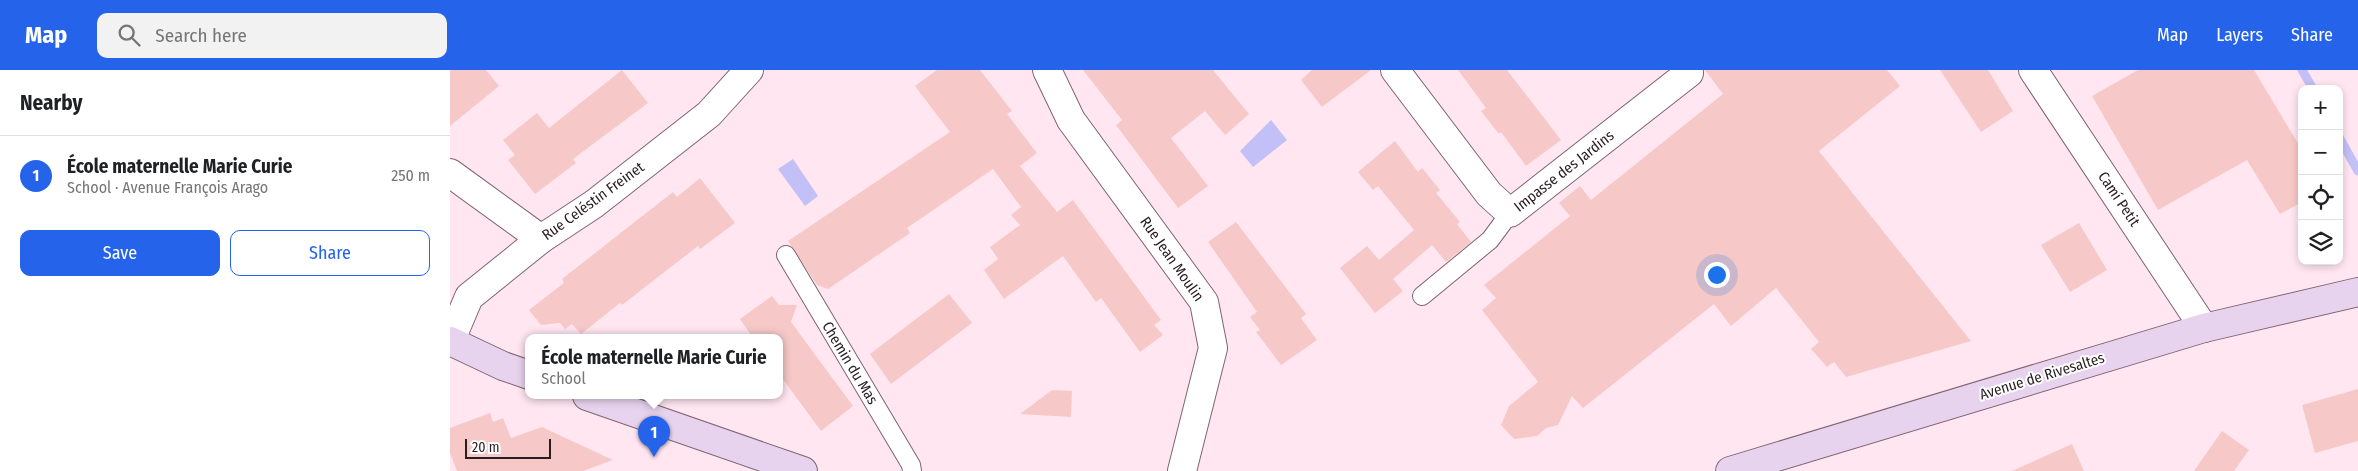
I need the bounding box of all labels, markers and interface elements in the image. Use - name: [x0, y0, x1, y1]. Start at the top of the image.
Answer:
- search box: [97, 13, 447, 58]
- text: Map: [25, 21, 67, 49]
- icon: search: [115, 21, 143, 49]
- text: Search here: [155, 24, 247, 47]
- text: Map: [2157, 24, 2188, 46]
- text: Layers: [2216, 24, 2263, 46]
- text: Share: [2291, 24, 2333, 46]
- map controls: [2298, 85, 2343, 265]
- button: +: [2298, 85, 2343, 130]
- text: Nearby: [20, 90, 82, 116]
- street label: Impasse des Jardins: [1510, 126, 1618, 216]
- button: −: [2298, 130, 2343, 175]
- text: École maternelle Marie Curie: [67, 155, 292, 178]
- street label: Rue Celéstin Freinet: [538, 158, 648, 244]
- text: 1: [33, 166, 39, 185]
- text: 250 m: [391, 166, 430, 185]
- street label: Camí Petit: [2094, 168, 2144, 230]
- button: locate: [2298, 175, 2343, 220]
- text: School · Avenue François Arago: [67, 178, 268, 197]
- street label: Rue Jean Moulin: [1136, 213, 1208, 305]
- button: layers: [2298, 220, 2343, 265]
- button: Save: [20, 230, 220, 276]
- button: Share: [230, 230, 430, 276]
- your location: [1704, 262, 1730, 288]
- street label: Chemin du Mas: [818, 318, 882, 408]
- popup: [525, 334, 783, 399]
- text: École maternelle Marie Curie: [541, 346, 767, 369]
- street label: Avenue de Rivesaltes: [1977, 348, 2107, 404]
- text: School: [541, 369, 586, 388]
- pin: 1: [638, 416, 670, 457]
- scale bar: [465, 436, 551, 459]
- text: 20 m: [472, 439, 500, 456]

